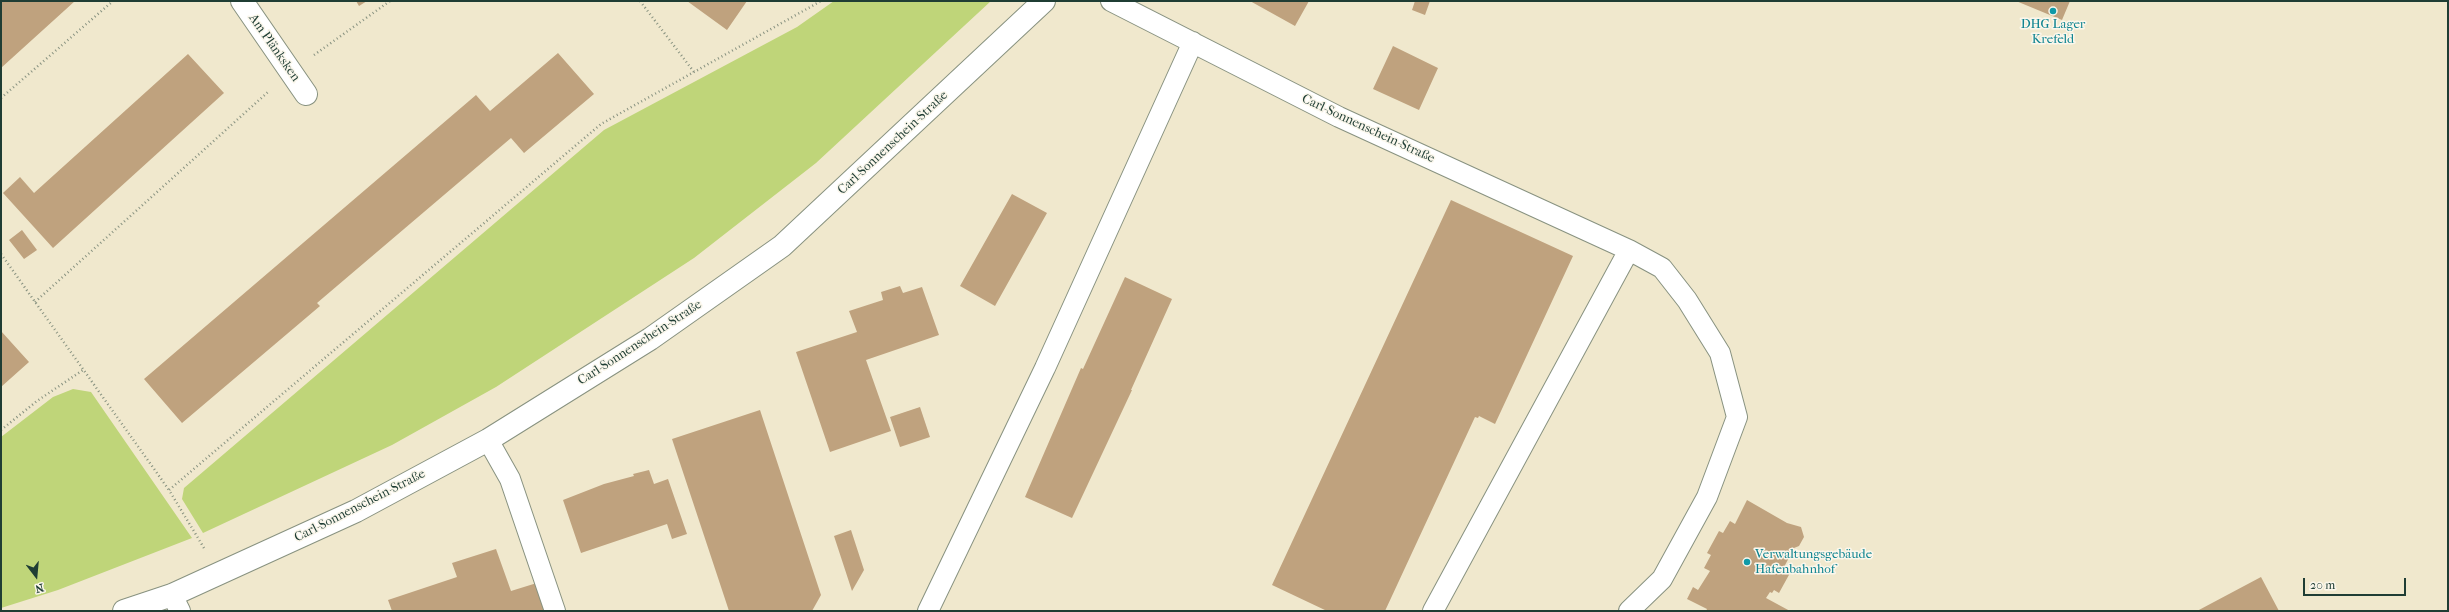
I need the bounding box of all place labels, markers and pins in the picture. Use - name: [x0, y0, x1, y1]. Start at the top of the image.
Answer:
- marker: DHG Lager Krefeld: [2048, 6, 2058, 16]
- place label: DHG Lager Krefeld: [2021, 17, 2085, 48]
- place label: Verwaltungsgebäude Hafenbahnhof: [1755, 547, 1872, 578]
- marker: Verwaltungsgebäude Hafenbahnhof: [1742, 557, 1752, 567]

